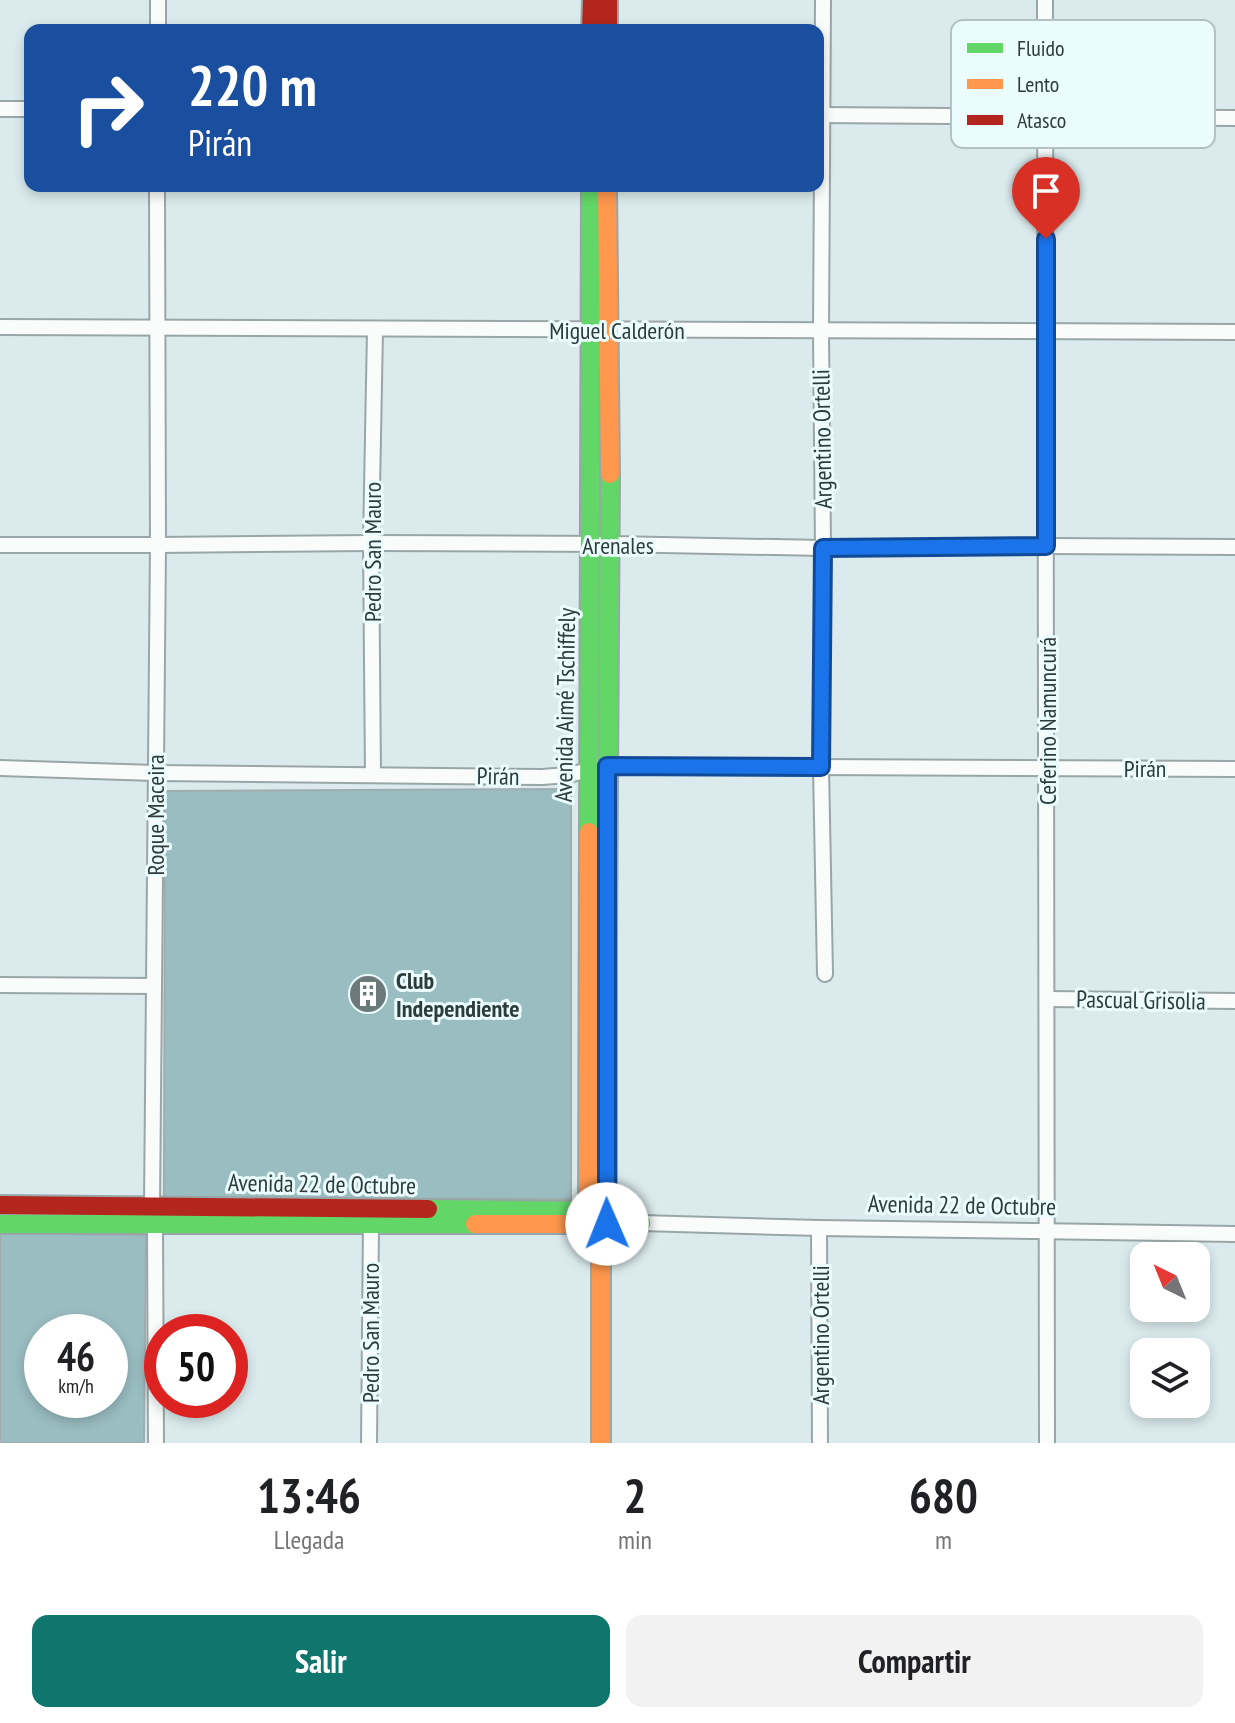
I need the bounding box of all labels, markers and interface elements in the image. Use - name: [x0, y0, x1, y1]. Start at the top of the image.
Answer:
- legend: [951, 20, 1215, 148]
- text: Fluido: [1017, 34, 1065, 62]
- text: 220 m: [188, 49, 317, 121]
- icon: right: [56, 56, 160, 160]
- text: Lento: [1017, 70, 1059, 98]
- text: Atasco: [1017, 106, 1066, 134]
- text: Pirán: [188, 119, 252, 166]
- pin: [1012, 157, 1080, 239]
- icon: arrive: [1024, 169, 1068, 213]
- street label: Miguel Calderón: [549, 315, 685, 346]
- street label: Argentino Ortelli: [805, 369, 839, 509]
- street label: Pedro San Mauro: [357, 482, 388, 622]
- street label: Arenales: [582, 530, 654, 561]
- street label: Avenida Aimé Tschiffely: [548, 608, 582, 802]
- street label: Ceferino Namuncurá: [1032, 637, 1063, 805]
- street label: Pirán: [1124, 753, 1166, 784]
- street label: Roque Maceira: [140, 754, 171, 876]
- street label: Pirán: [476, 760, 520, 792]
- place label: Club Independiente: [396, 965, 520, 1024]
- building icon: Club Independiente: [347, 973, 389, 1015]
- street label: Pascual Grisolia: [1076, 983, 1206, 1017]
- street label: Avenida 22 de Octubre: [228, 1167, 416, 1201]
- position arrow: [565, 1182, 649, 1266]
- street label: Avenida 22 de Octubre: [868, 1188, 1056, 1222]
- north arrow: [1130, 1242, 1210, 1322]
- map controls: [1130, 1242, 1210, 1418]
- street label: Pedro San Mauro: [355, 1263, 386, 1403]
- street label: Argentino Ortelli: [805, 1265, 836, 1405]
- speed limit sign: 50: [144, 1314, 248, 1418]
- text: 46: [57, 1330, 95, 1382]
- button: layers: [1130, 1338, 1210, 1418]
- text: km/h: [58, 1373, 94, 1399]
- text: 13:46: [257, 1464, 361, 1526]
- text: 2: [624, 1464, 646, 1526]
- text: 680: [909, 1464, 978, 1526]
- text: Llegada: [274, 1523, 344, 1556]
- text: min: [618, 1523, 652, 1556]
- text: m: [935, 1523, 952, 1556]
- button: Salir: [32, 1615, 610, 1707]
- button: Compartir: [626, 1615, 1203, 1707]

